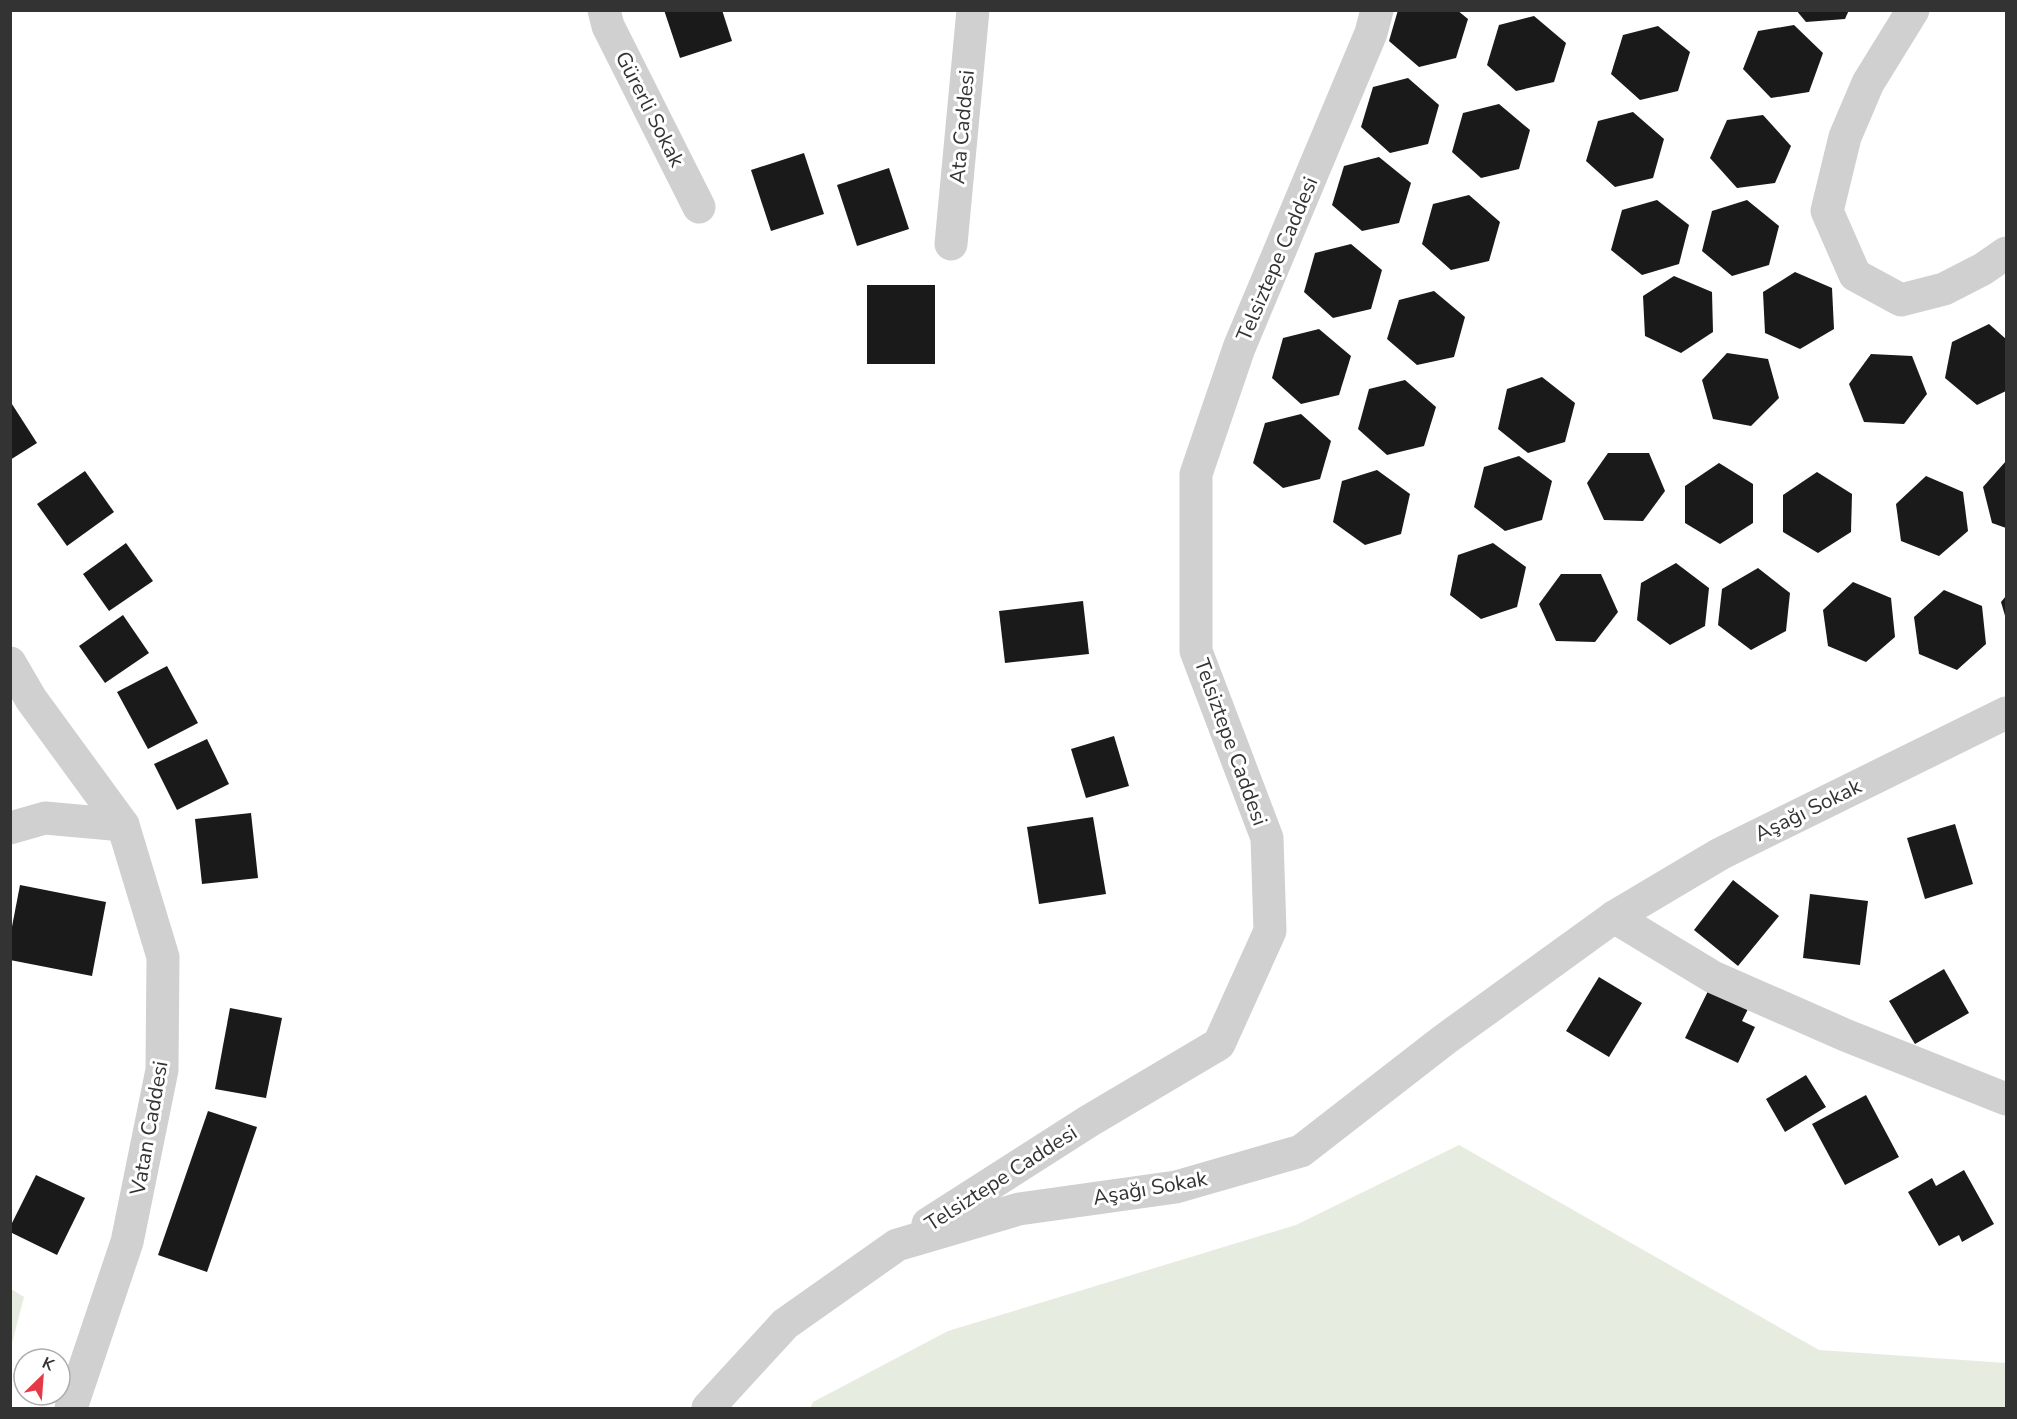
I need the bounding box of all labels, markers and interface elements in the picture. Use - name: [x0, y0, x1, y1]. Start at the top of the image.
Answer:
- street label: Gürerli Sokak: [609, 46, 691, 172]
- street label: Ata Caddesi: [943, 69, 981, 185]
- street label: Telsiztepe Caddesi: [1230, 173, 1324, 345]
- street label: Telsiztepe Caddesi: [1188, 655, 1274, 829]
- street label: Aşağı Sokak: [1750, 772, 1867, 848]
- street label: Vatan Caddesi: [123, 1059, 175, 1198]
- street label: Telsiztepe Caddesi: [920, 1118, 1082, 1238]
- street label: Aşağı Sokak: [1091, 1164, 1210, 1212]
- north arrow: [12, 1347, 72, 1407]
- text: K: [38, 1352, 59, 1377]

